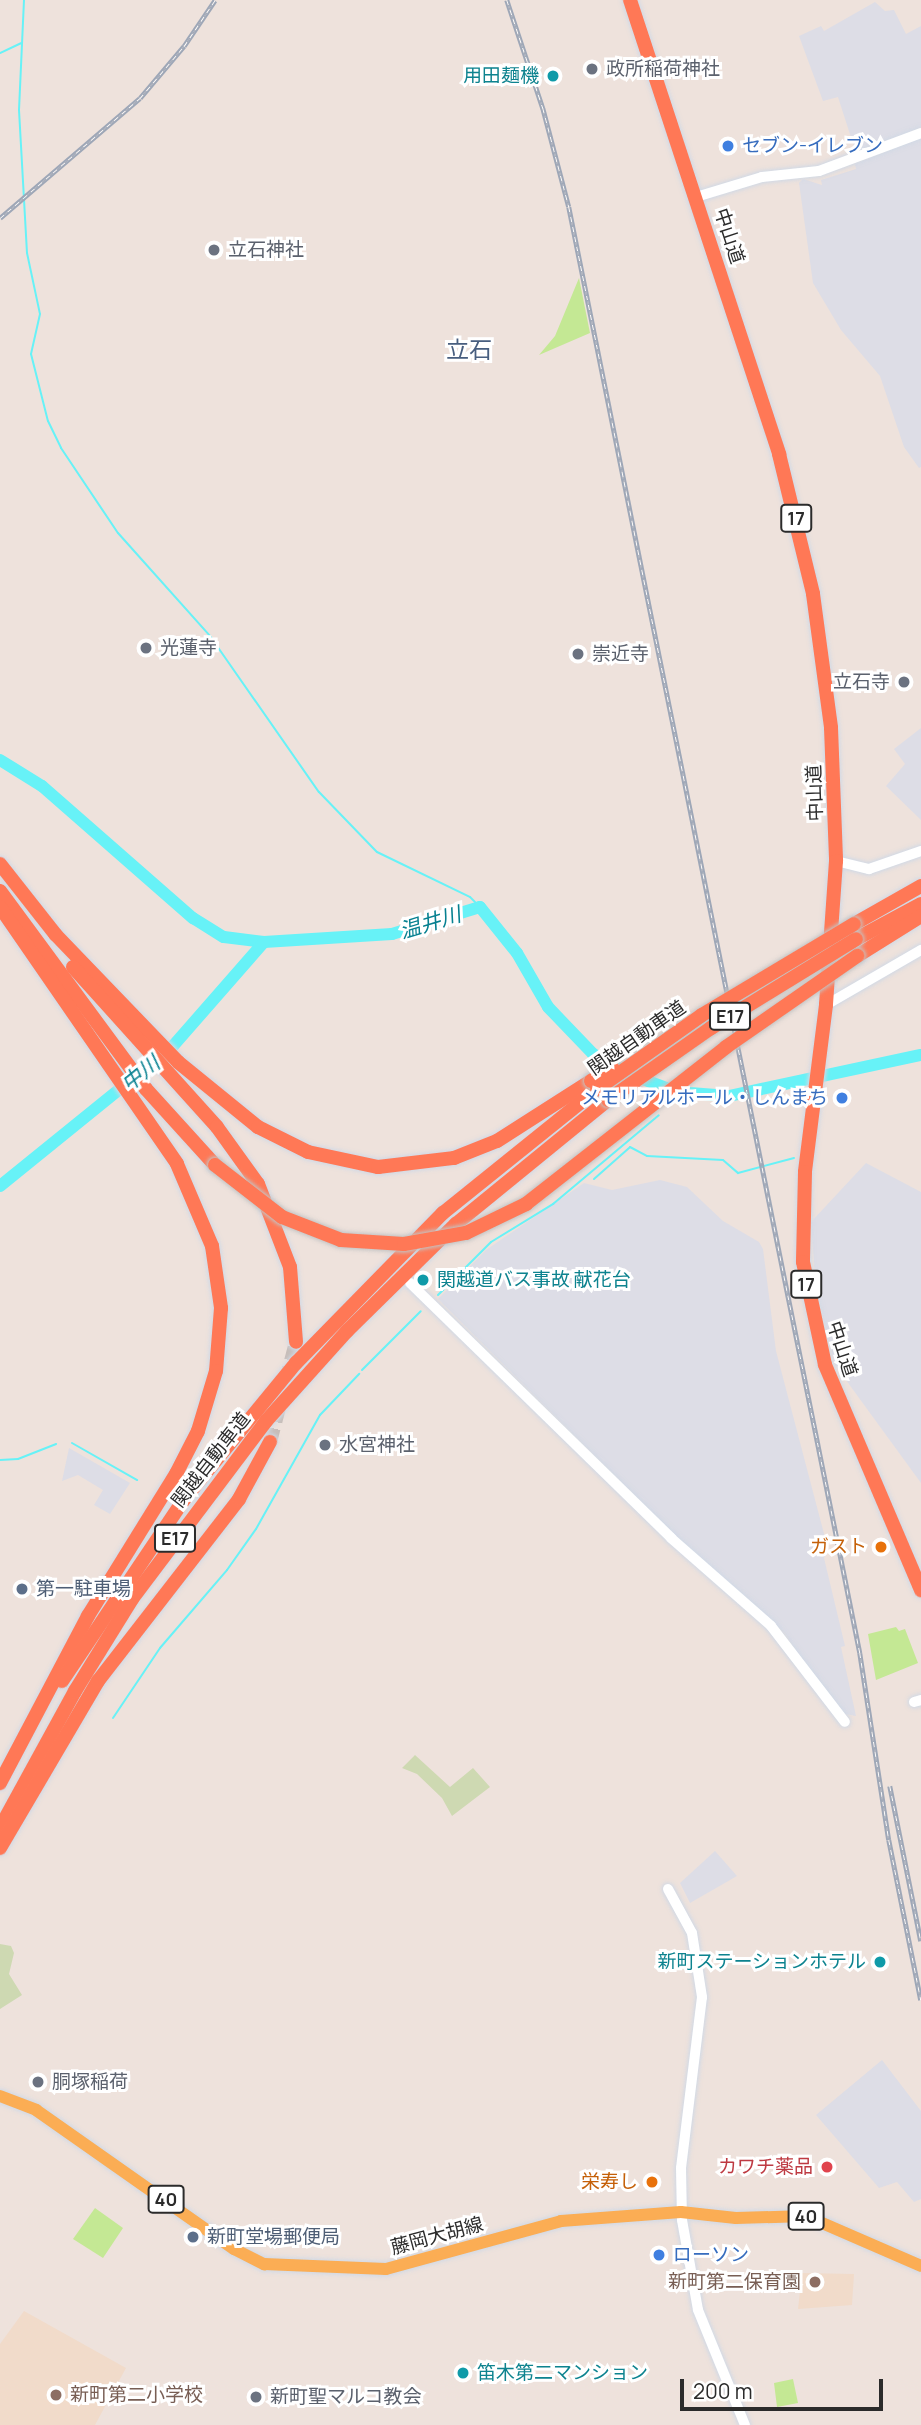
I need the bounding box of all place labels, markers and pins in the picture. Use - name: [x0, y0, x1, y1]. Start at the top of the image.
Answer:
- place label: 政所稲荷神社: [606, 58, 720, 80]
- marker: 政所稲荷神社: [584, 61, 600, 77]
- place label: 用田麺機: [463, 65, 539, 87]
- marker: 用田麺機: [545, 68, 561, 84]
- place label: セブン-イレブン: [742, 135, 883, 157]
- marker: セブン-イレブン: [720, 138, 736, 154]
- place label: 立石神社: [228, 239, 304, 261]
- marker: 立石神社: [206, 242, 222, 258]
- place label: 光蓮寺: [160, 637, 217, 659]
- marker: 光蓮寺: [138, 640, 154, 656]
- place label: 崇近寺: [592, 643, 649, 665]
- marker: 崇近寺: [570, 646, 586, 662]
- place label: 立石寺: [833, 671, 890, 693]
- marker: 立石寺: [896, 674, 912, 690]
- place label: メモリアルホール・しんまち: [581, 1087, 828, 1109]
- marker: メモリアルホール・しんまち: [834, 1090, 850, 1106]
- place label: 関越道バス事故 献花台: [437, 1269, 631, 1291]
- marker: 関越道バス事故 献花台: [415, 1272, 431, 1288]
- place label: 水宮神社: [339, 1434, 415, 1456]
- marker: 水宮神社: [317, 1437, 333, 1453]
- place label: ガスト: [810, 1536, 867, 1558]
- marker: ガスト: [873, 1539, 889, 1555]
- place label: 第一駐車場: [36, 1578, 131, 1600]
- marker: 第一駐車場: [14, 1581, 30, 1597]
- place label: 新町ステーションホテル: [657, 1951, 866, 1973]
- marker: 新町ステーションホテル: [872, 1954, 888, 1970]
- place label: 胴塚稲荷: [52, 2071, 128, 2093]
- marker: 胴塚稲荷: [30, 2074, 46, 2090]
- place label: カワチ薬品: [718, 2156, 813, 2178]
- marker: カワチ薬品: [819, 2159, 835, 2175]
- place label: 栄寿し: [581, 2171, 638, 2193]
- marker: 栄寿し: [644, 2174, 660, 2190]
- place label: 新町堂場郵便局: [207, 2226, 340, 2248]
- marker: 新町堂場郵便局: [185, 2229, 201, 2245]
- place label: ローソン: [673, 2244, 749, 2266]
- marker: ローソン: [651, 2247, 667, 2263]
- place label: 新町第二保育園: [668, 2271, 801, 2293]
- marker: 新町第二保育園: [807, 2274, 823, 2290]
- place label: 笛木第二マンション: [477, 2362, 648, 2384]
- marker: 笛木第二マンション: [455, 2365, 471, 2381]
- place label: 新町第二小学校: [70, 2384, 203, 2406]
- place label: 新町聖マルコ教会: [270, 2386, 422, 2408]
- marker: 新町第二小学校: [48, 2387, 64, 2403]
- marker: 新町聖マルコ教会: [248, 2389, 264, 2405]

